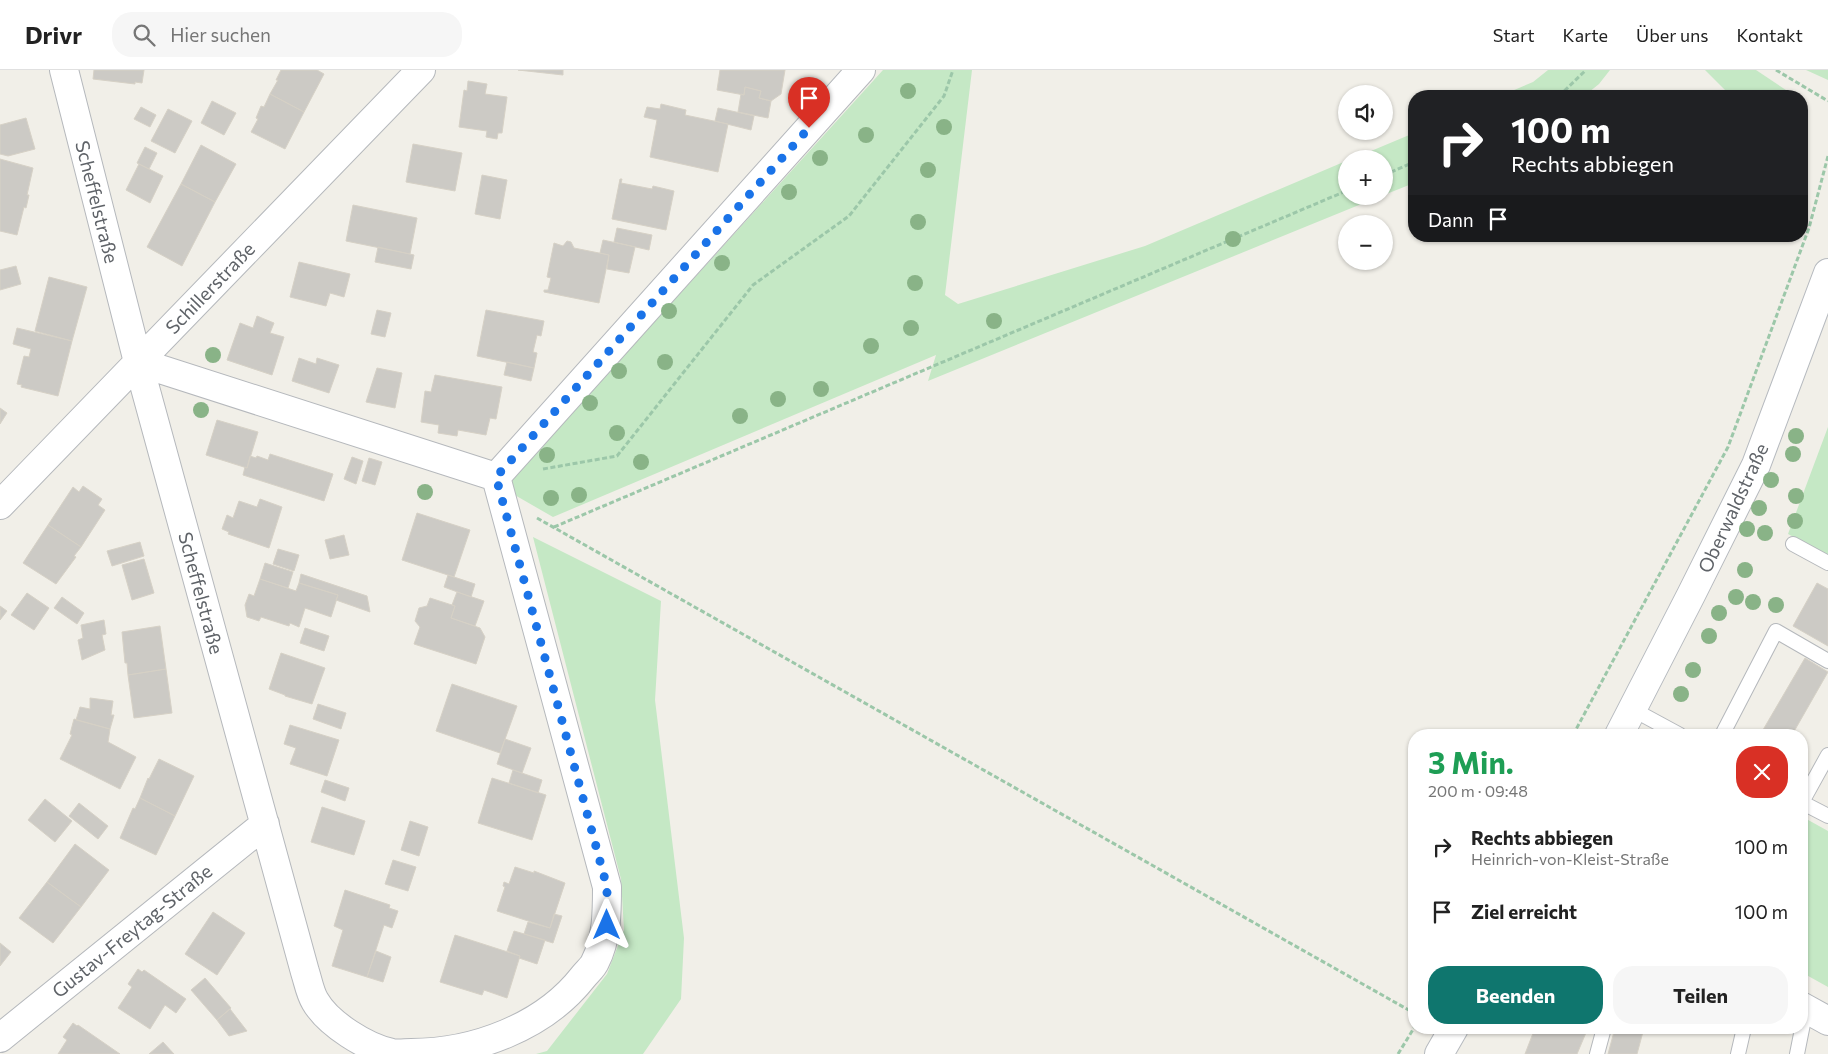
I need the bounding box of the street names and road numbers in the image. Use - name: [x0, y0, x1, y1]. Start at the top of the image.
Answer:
- street label: Scheffelstraße: [71, 138, 124, 266]
- street label: Schillerstraße: [160, 237, 259, 338]
- street label: Oberwaldstraße: [1692, 439, 1773, 576]
- street label: Scheffelstraße: [174, 529, 229, 656]
- street label: Gustav-Freytag-Straße: [47, 859, 216, 1002]

